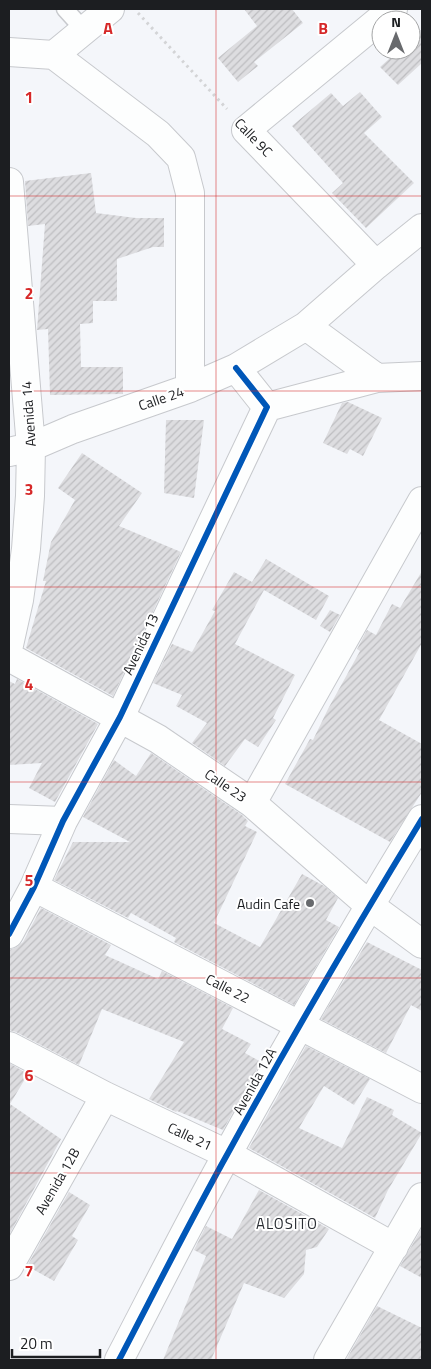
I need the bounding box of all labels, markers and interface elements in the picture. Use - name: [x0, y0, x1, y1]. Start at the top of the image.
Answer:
- north arrow: [371, 10, 421, 60]
- text: N: [391, 11, 401, 32]
- text: A: [103, 16, 113, 40]
- text: B: [318, 16, 328, 40]
- text: 1: [25, 85, 33, 109]
- street label: Calle 9C: [230, 113, 278, 161]
- text: 2: [25, 281, 33, 305]
- street label: Avenida 14: [15, 380, 41, 447]
- street label: Calle 24: [135, 380, 187, 416]
- text: 3: [25, 477, 33, 501]
- street label: Avenida 13: [117, 610, 163, 678]
- text: 4: [25, 672, 34, 696]
- street label: Calle 23: [201, 763, 251, 807]
- text: 5: [25, 868, 34, 892]
- place label: Audin Cafe: [237, 893, 300, 914]
- marker: Audin Cafe: [304, 897, 316, 909]
- street label: Calle 22: [202, 968, 254, 1008]
- street label: Avenida 12A: [227, 1043, 281, 1118]
- text: 6: [25, 1063, 34, 1087]
- street label: Calle 21: [164, 1117, 216, 1155]
- street label: Avenida 12B: [29, 1144, 85, 1218]
- district label: ALOSITO: [256, 1212, 318, 1235]
- text: 7: [25, 1259, 33, 1283]
- scale bar: [12, 1326, 100, 1358]
- text: 20 m: [20, 1332, 53, 1355]

